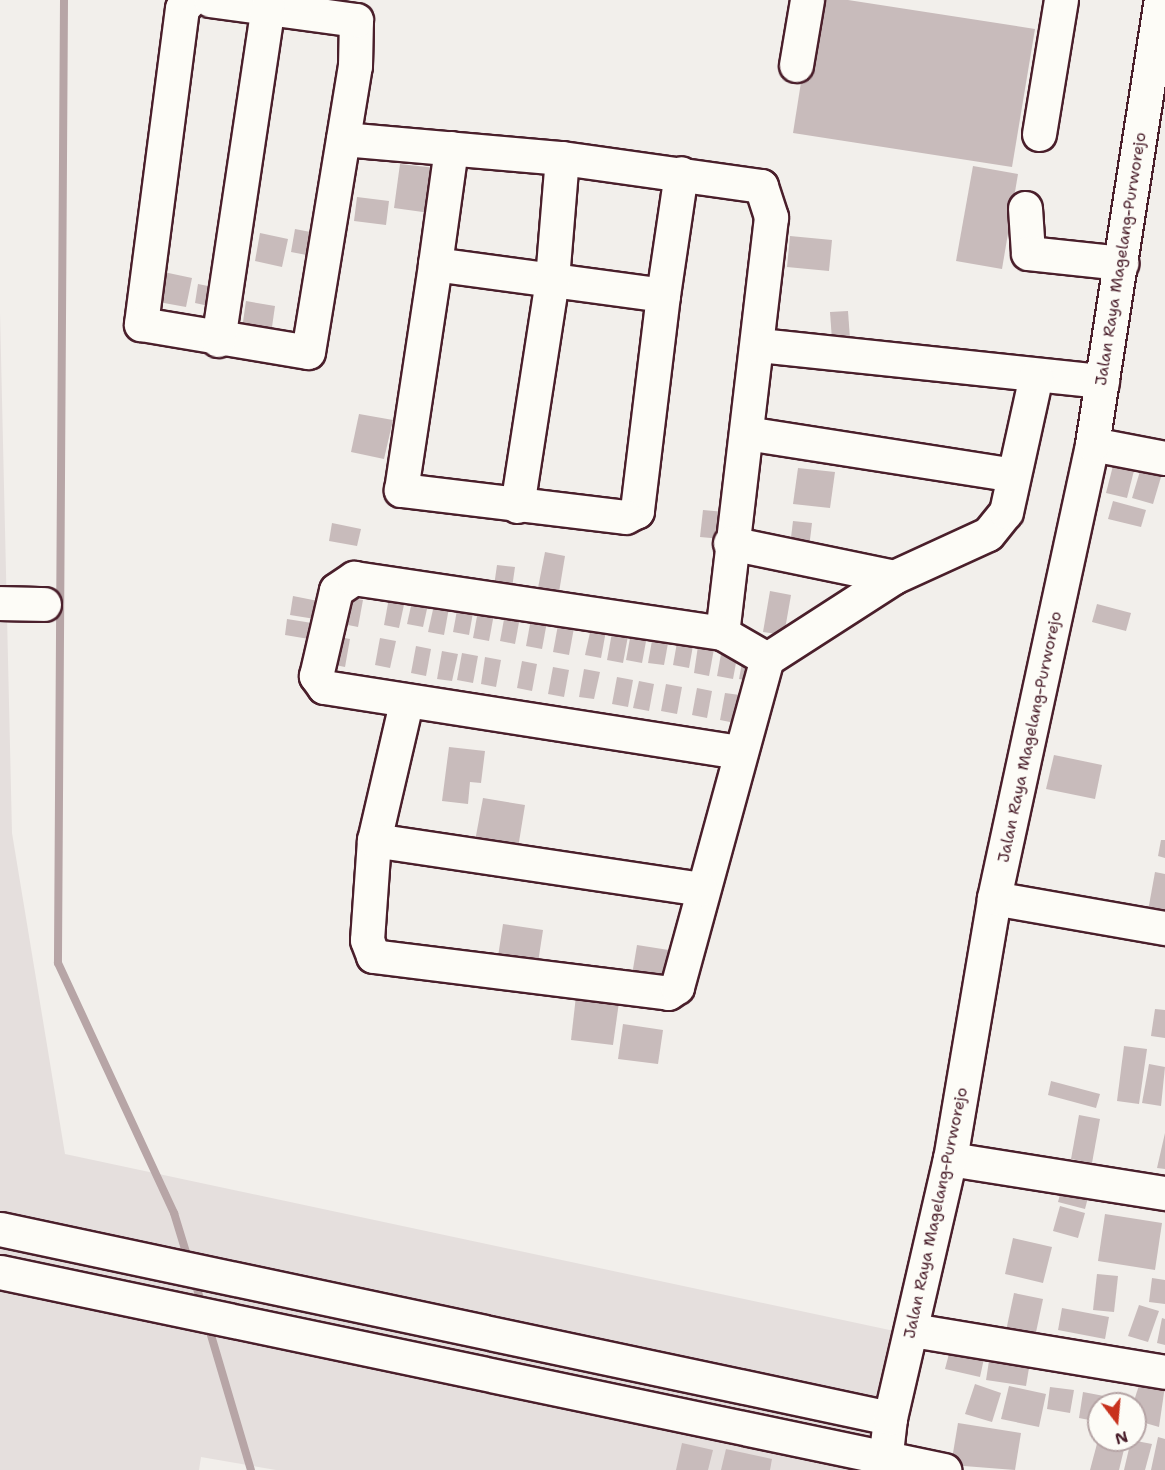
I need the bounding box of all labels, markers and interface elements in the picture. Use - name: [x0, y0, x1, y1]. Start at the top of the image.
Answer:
- street label: Jalan Raya Magelang-Purworejo: [1091, 131, 1151, 387]
- street label: Jalan Raya Magelang-Purworejo: [994, 610, 1066, 864]
- street label: Jalan Raya Magelang-Purworejo: [900, 1086, 972, 1340]
- north arrow: [1087, 1392, 1147, 1452]
- text: N: [1113, 1426, 1131, 1450]

